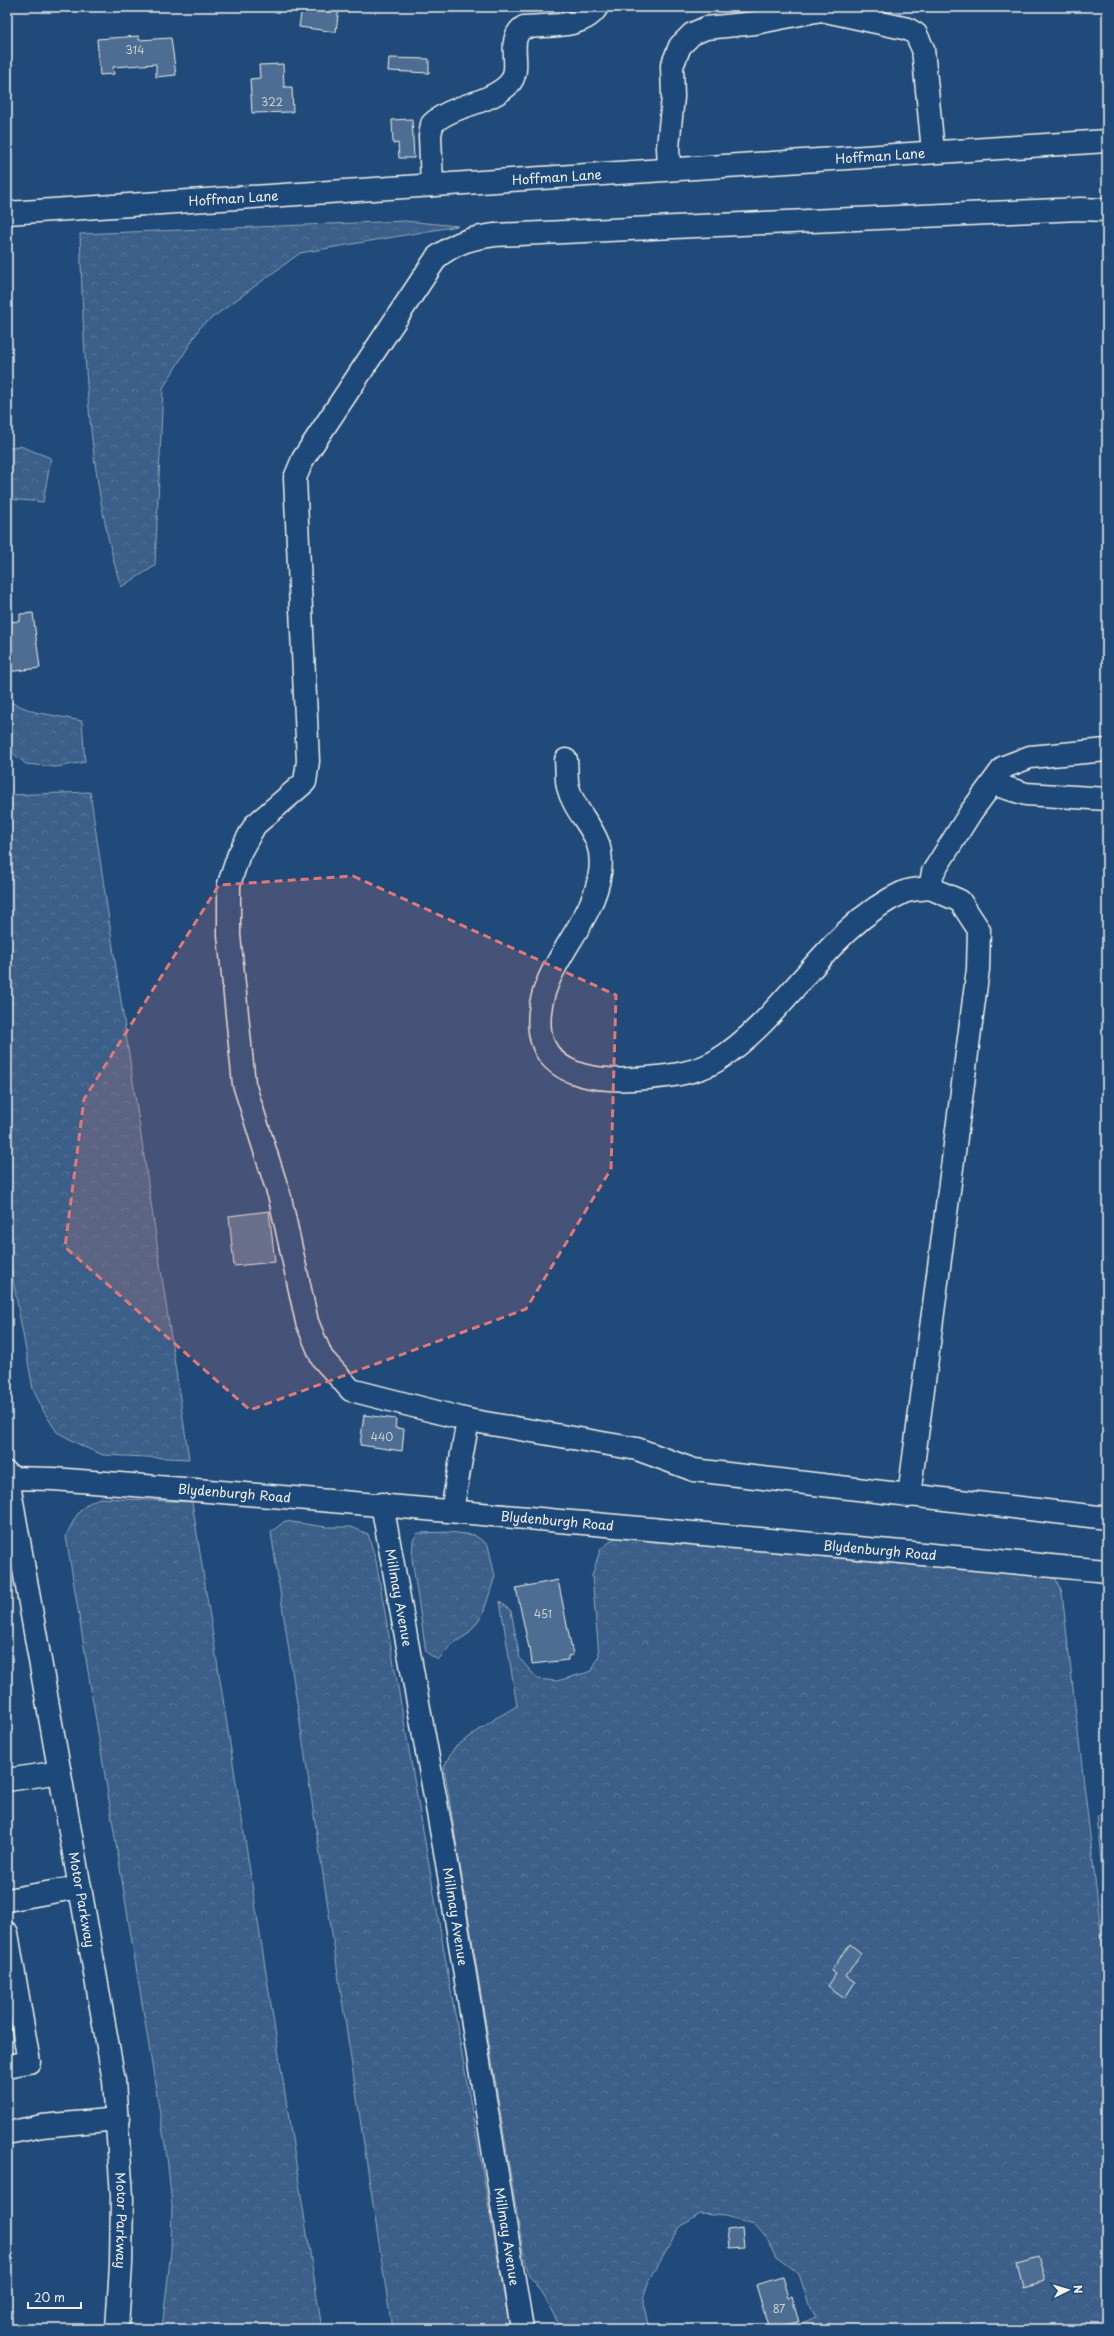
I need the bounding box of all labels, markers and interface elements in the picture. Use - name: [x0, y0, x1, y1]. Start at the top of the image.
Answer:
- house number: 314: [126, 41, 144, 58]
- house number: 322: [261, 93, 283, 110]
- street label: Hoffman Lane: [834, 143, 926, 168]
- street label: Hoffman Lane: [511, 164, 602, 189]
- street label: Hoffman Lane: [188, 185, 279, 210]
- house number: 440: [371, 1428, 393, 1445]
- street label: Blydenburgh Road: [177, 1479, 292, 1507]
- street label: Blydenburgh Road: [500, 1506, 615, 1535]
- street label: Blydenburgh Road: [823, 1535, 937, 1564]
- street label: Millmay Avenue: [381, 1547, 418, 1648]
- house number: 451: [534, 1605, 552, 1622]
- street label: Motor Parkway: [65, 1850, 100, 1949]
- street label: Millmay Avenue: [439, 1866, 473, 1967]
- street label: Motor Parkway: [111, 2171, 132, 2269]
- street label: Millmay Avenue: [490, 2186, 525, 2287]
- north arrow: [1048, 2270, 1088, 2310]
- scale bar: [28, 2284, 81, 2310]
- text: N: [1070, 2284, 1087, 2294]
- text: 20 m: [34, 2288, 65, 2306]
- house number: 87: [773, 2300, 785, 2317]

